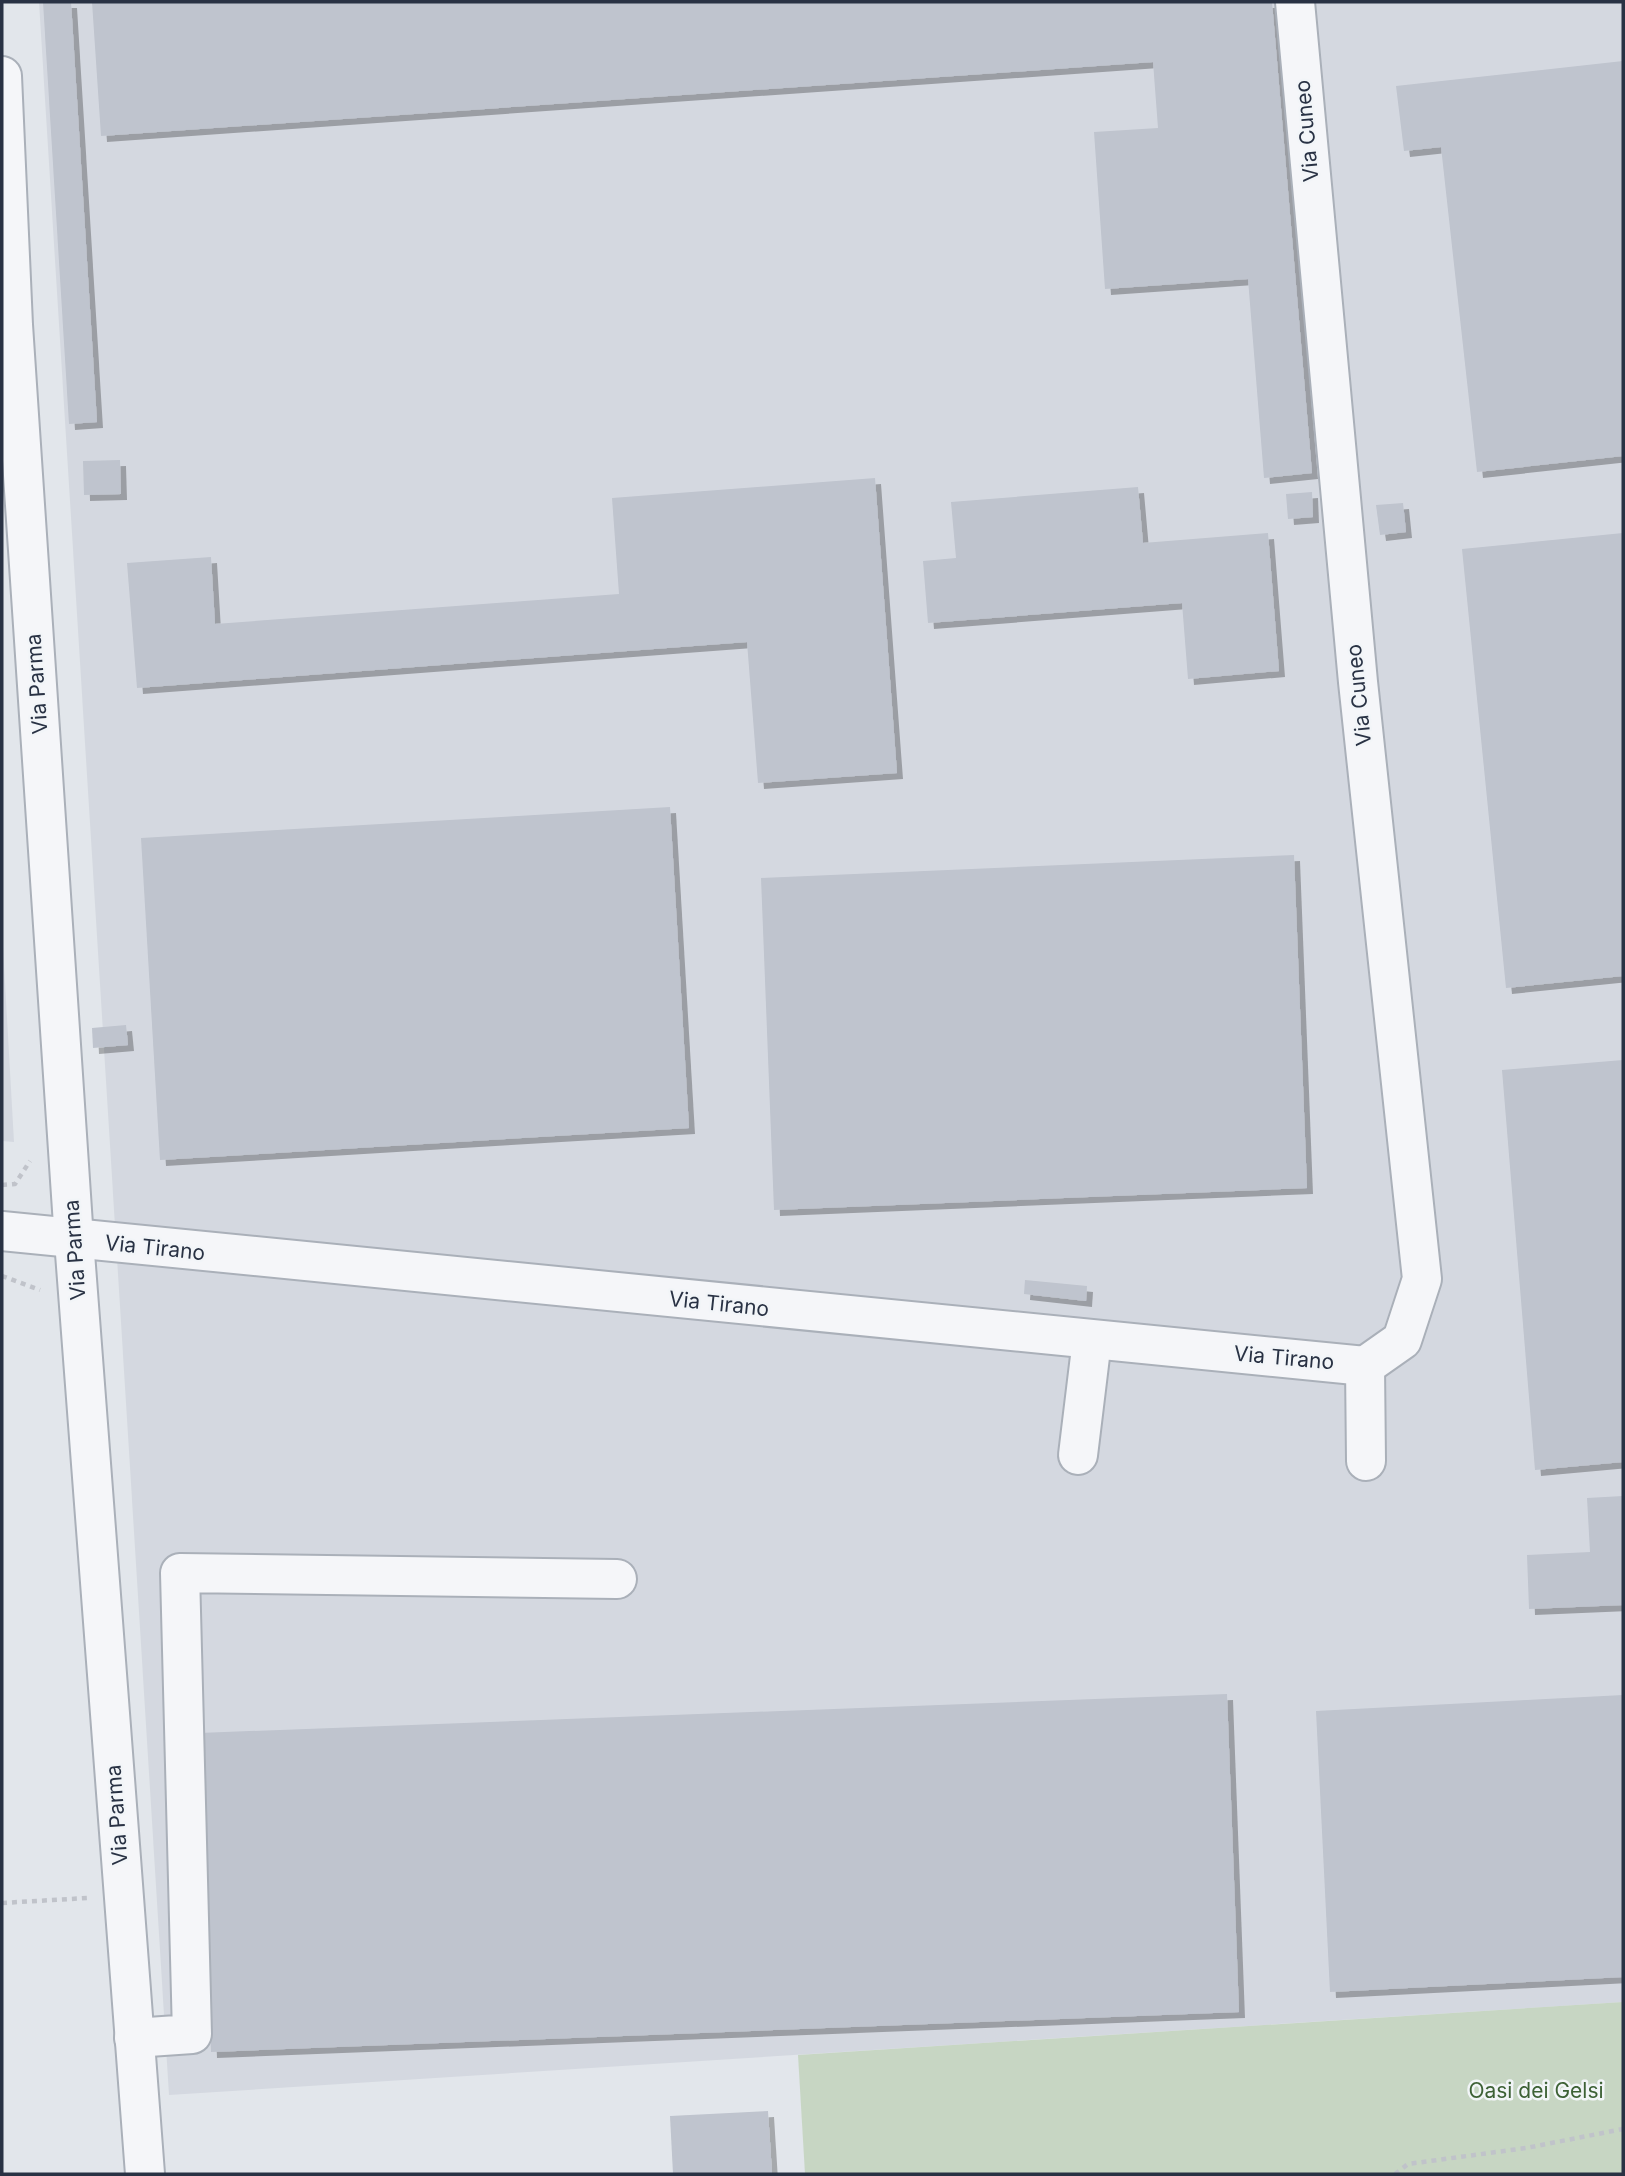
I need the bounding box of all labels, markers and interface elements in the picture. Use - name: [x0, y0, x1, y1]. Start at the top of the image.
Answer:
- street label: Via Cuneo: [1290, 79, 1323, 183]
- street label: Via Parma: [21, 633, 52, 735]
- street label: Via Cuneo: [1341, 643, 1376, 747]
- street label: Via Parma: [59, 1199, 90, 1301]
- street label: Via Tirano: [104, 1230, 206, 1265]
- street label: Via Tirano: [668, 1286, 770, 1321]
- street label: Via Tirano: [1233, 1341, 1335, 1374]
- street label: Via Parma: [101, 1764, 132, 1866]
- park label: Oasi dei Gelsi: [1468, 2078, 1604, 2103]

